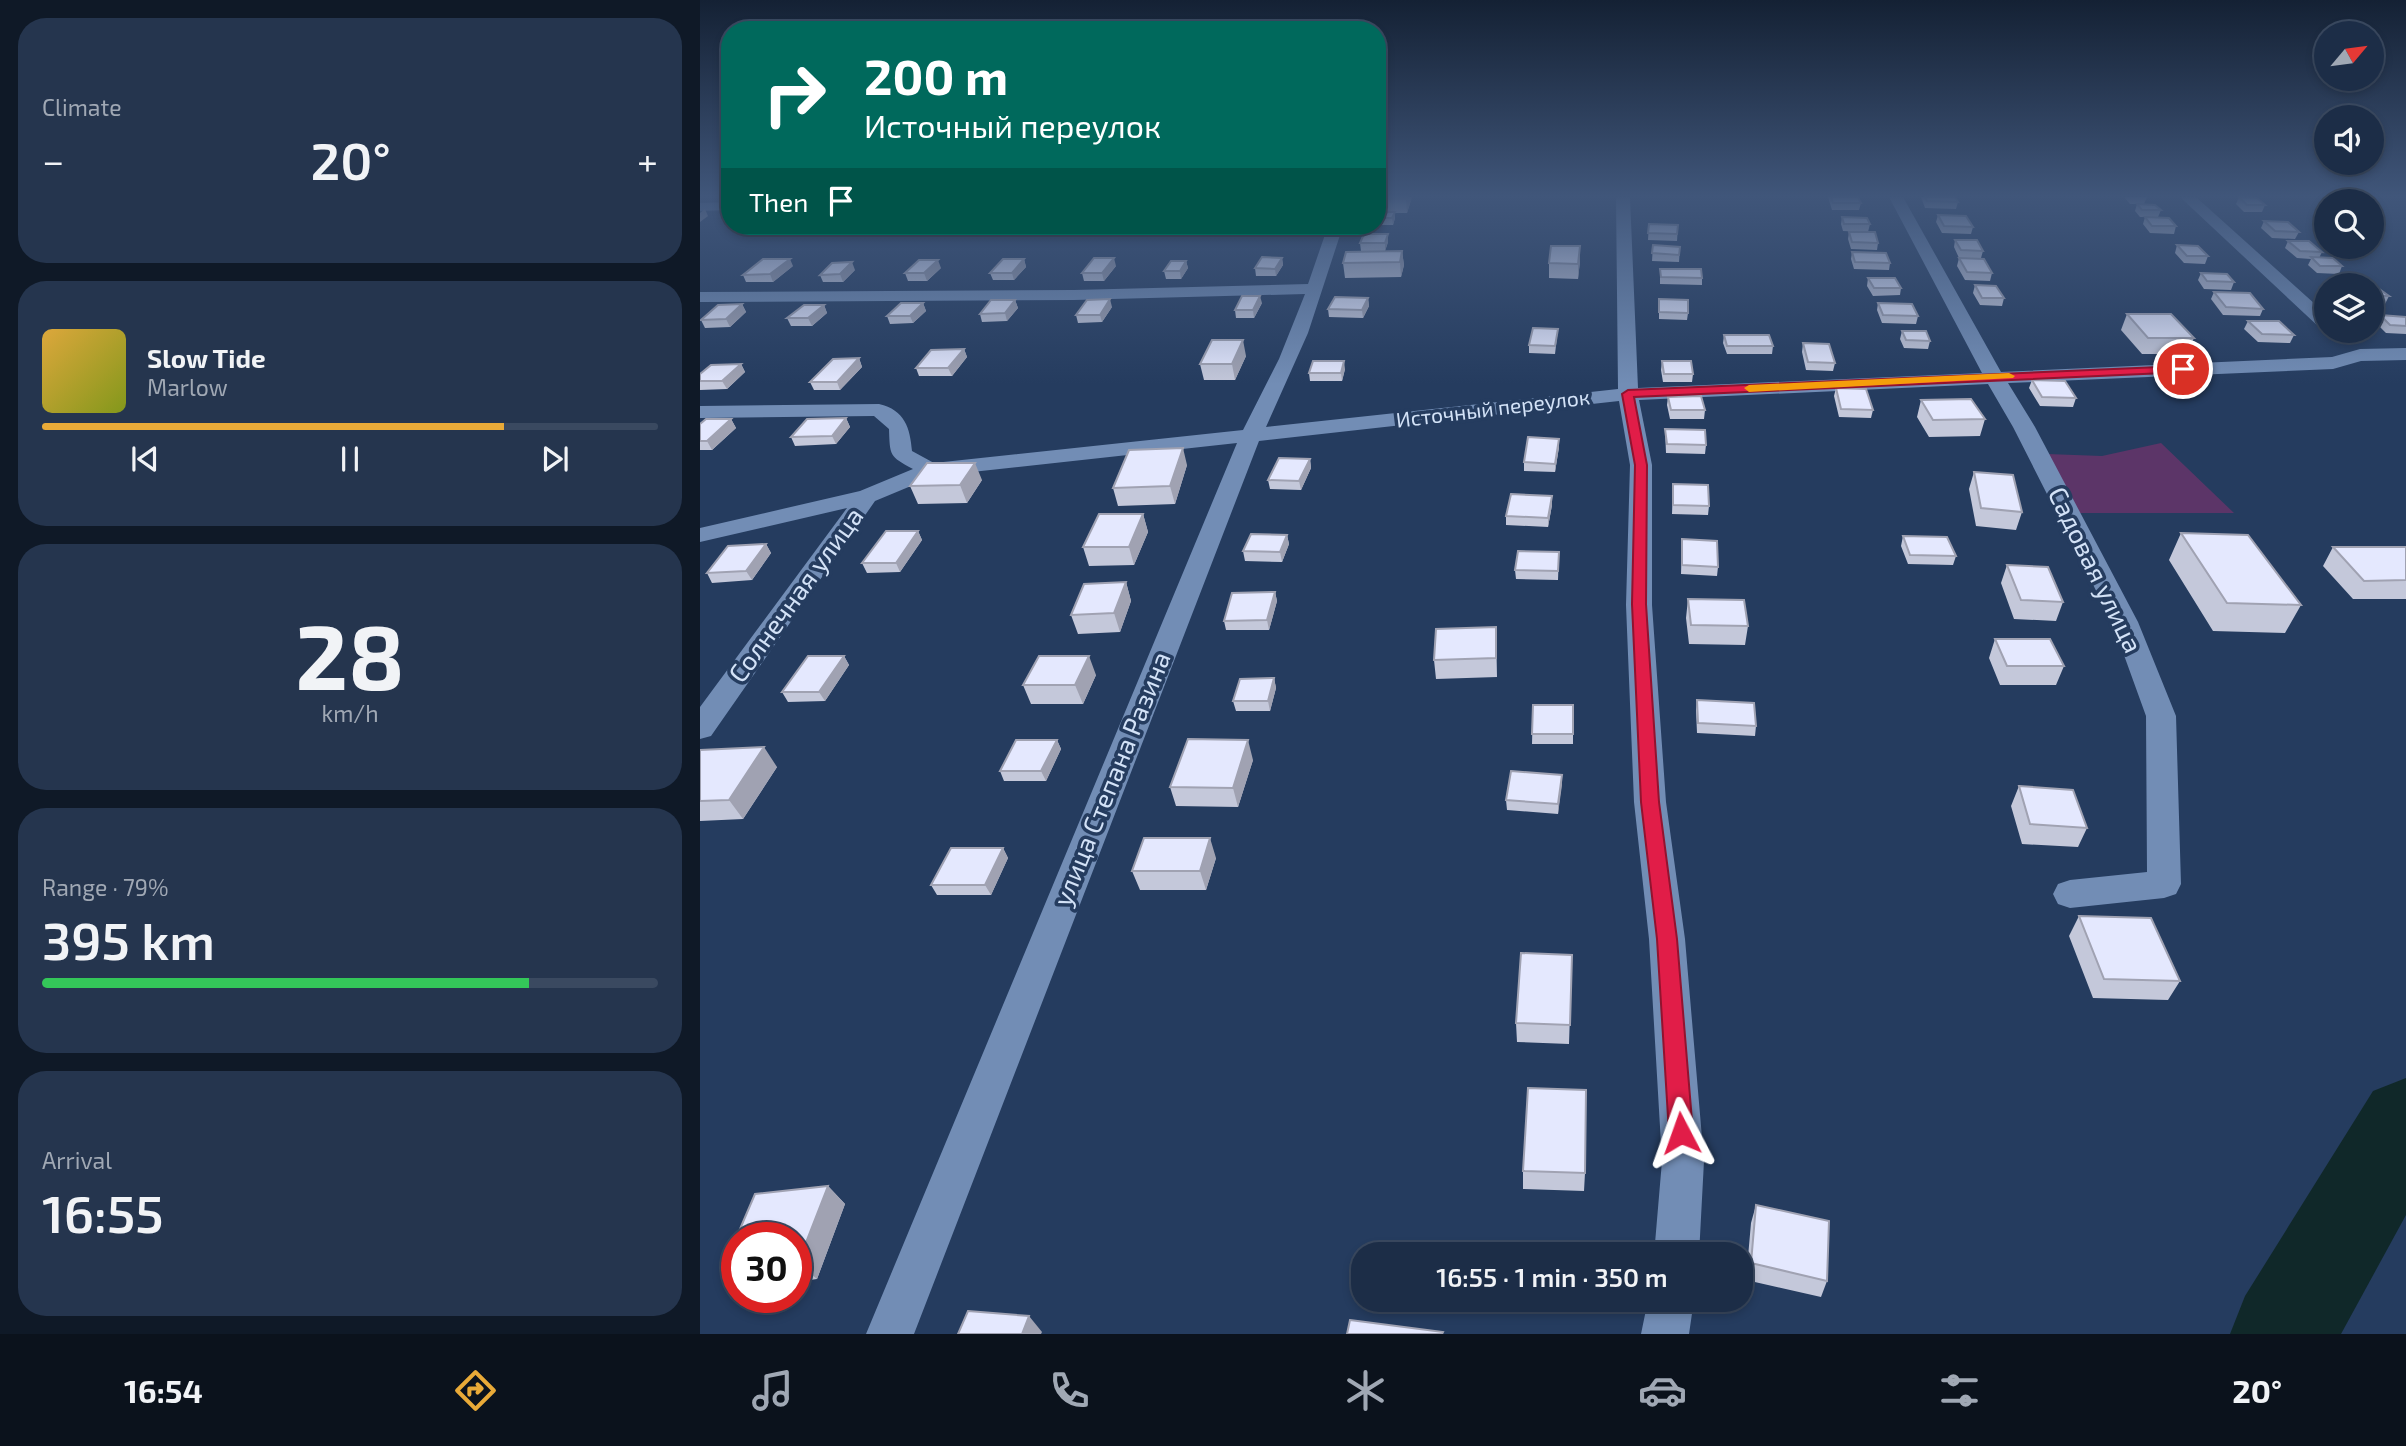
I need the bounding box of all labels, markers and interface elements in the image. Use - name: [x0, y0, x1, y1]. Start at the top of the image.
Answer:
- north arrow: [2314, 21, 2384, 91]
- map controls: [2314, 21, 2384, 343]
- text: 200 m: [864, 46, 1008, 105]
- icon: right: [749, 49, 840, 140]
- text: Climate: [42, 93, 122, 121]
- button: sound: [2314, 105, 2384, 175]
- text: Источный переулок: [864, 106, 1161, 144]
- text: 20°: [310, 128, 391, 190]
- text: −: [42, 137, 64, 183]
- text: +: [637, 137, 658, 183]
- icon: arrive: [822, 182, 860, 220]
- text: Then: [749, 186, 808, 217]
- button: search: [2314, 189, 2384, 259]
- button: layers: [2314, 273, 2384, 343]
- pin: [2153, 339, 2213, 399]
- text: Slow Tide: [147, 342, 266, 373]
- icon: arrive: [2164, 350, 2202, 388]
- text: Marlow: [147, 373, 228, 401]
- street label: Источный переулок: [1395, 383, 1591, 433]
- icon: previous: [126, 440, 164, 478]
- icon: pause: [331, 440, 369, 478]
- icon: next: [536, 440, 574, 478]
- street label: Садовая улица: [2042, 481, 2150, 658]
- street label: Солнечная улица: [721, 501, 870, 688]
- text: 28: [295, 599, 405, 708]
- street label: улица Степана Разина: [1045, 647, 1177, 911]
- text: km/h: [321, 699, 379, 727]
- text: Range · 79%: [42, 873, 168, 901]
- text: 395 km: [42, 908, 215, 970]
- position arrow: [1644, 1096, 1718, 1170]
- text: Arrival: [42, 1146, 112, 1174]
- text: 16:55: [42, 1181, 164, 1243]
- speed limit sign: 30: [721, 1222, 812, 1313]
- text: 16:55 · 1 min · 350 m: [1436, 1261, 1668, 1292]
- icon: directions: [451, 1366, 500, 1415]
- icon: music: [748, 1366, 797, 1415]
- icon: phone: [1045, 1366, 1094, 1415]
- icon: climate: [1341, 1366, 1390, 1415]
- icon: car: [1638, 1366, 1687, 1415]
- icon: filters: [1935, 1366, 1984, 1415]
- text: 16:54: [124, 1371, 203, 1409]
- text: 20°: [2232, 1371, 2282, 1409]

